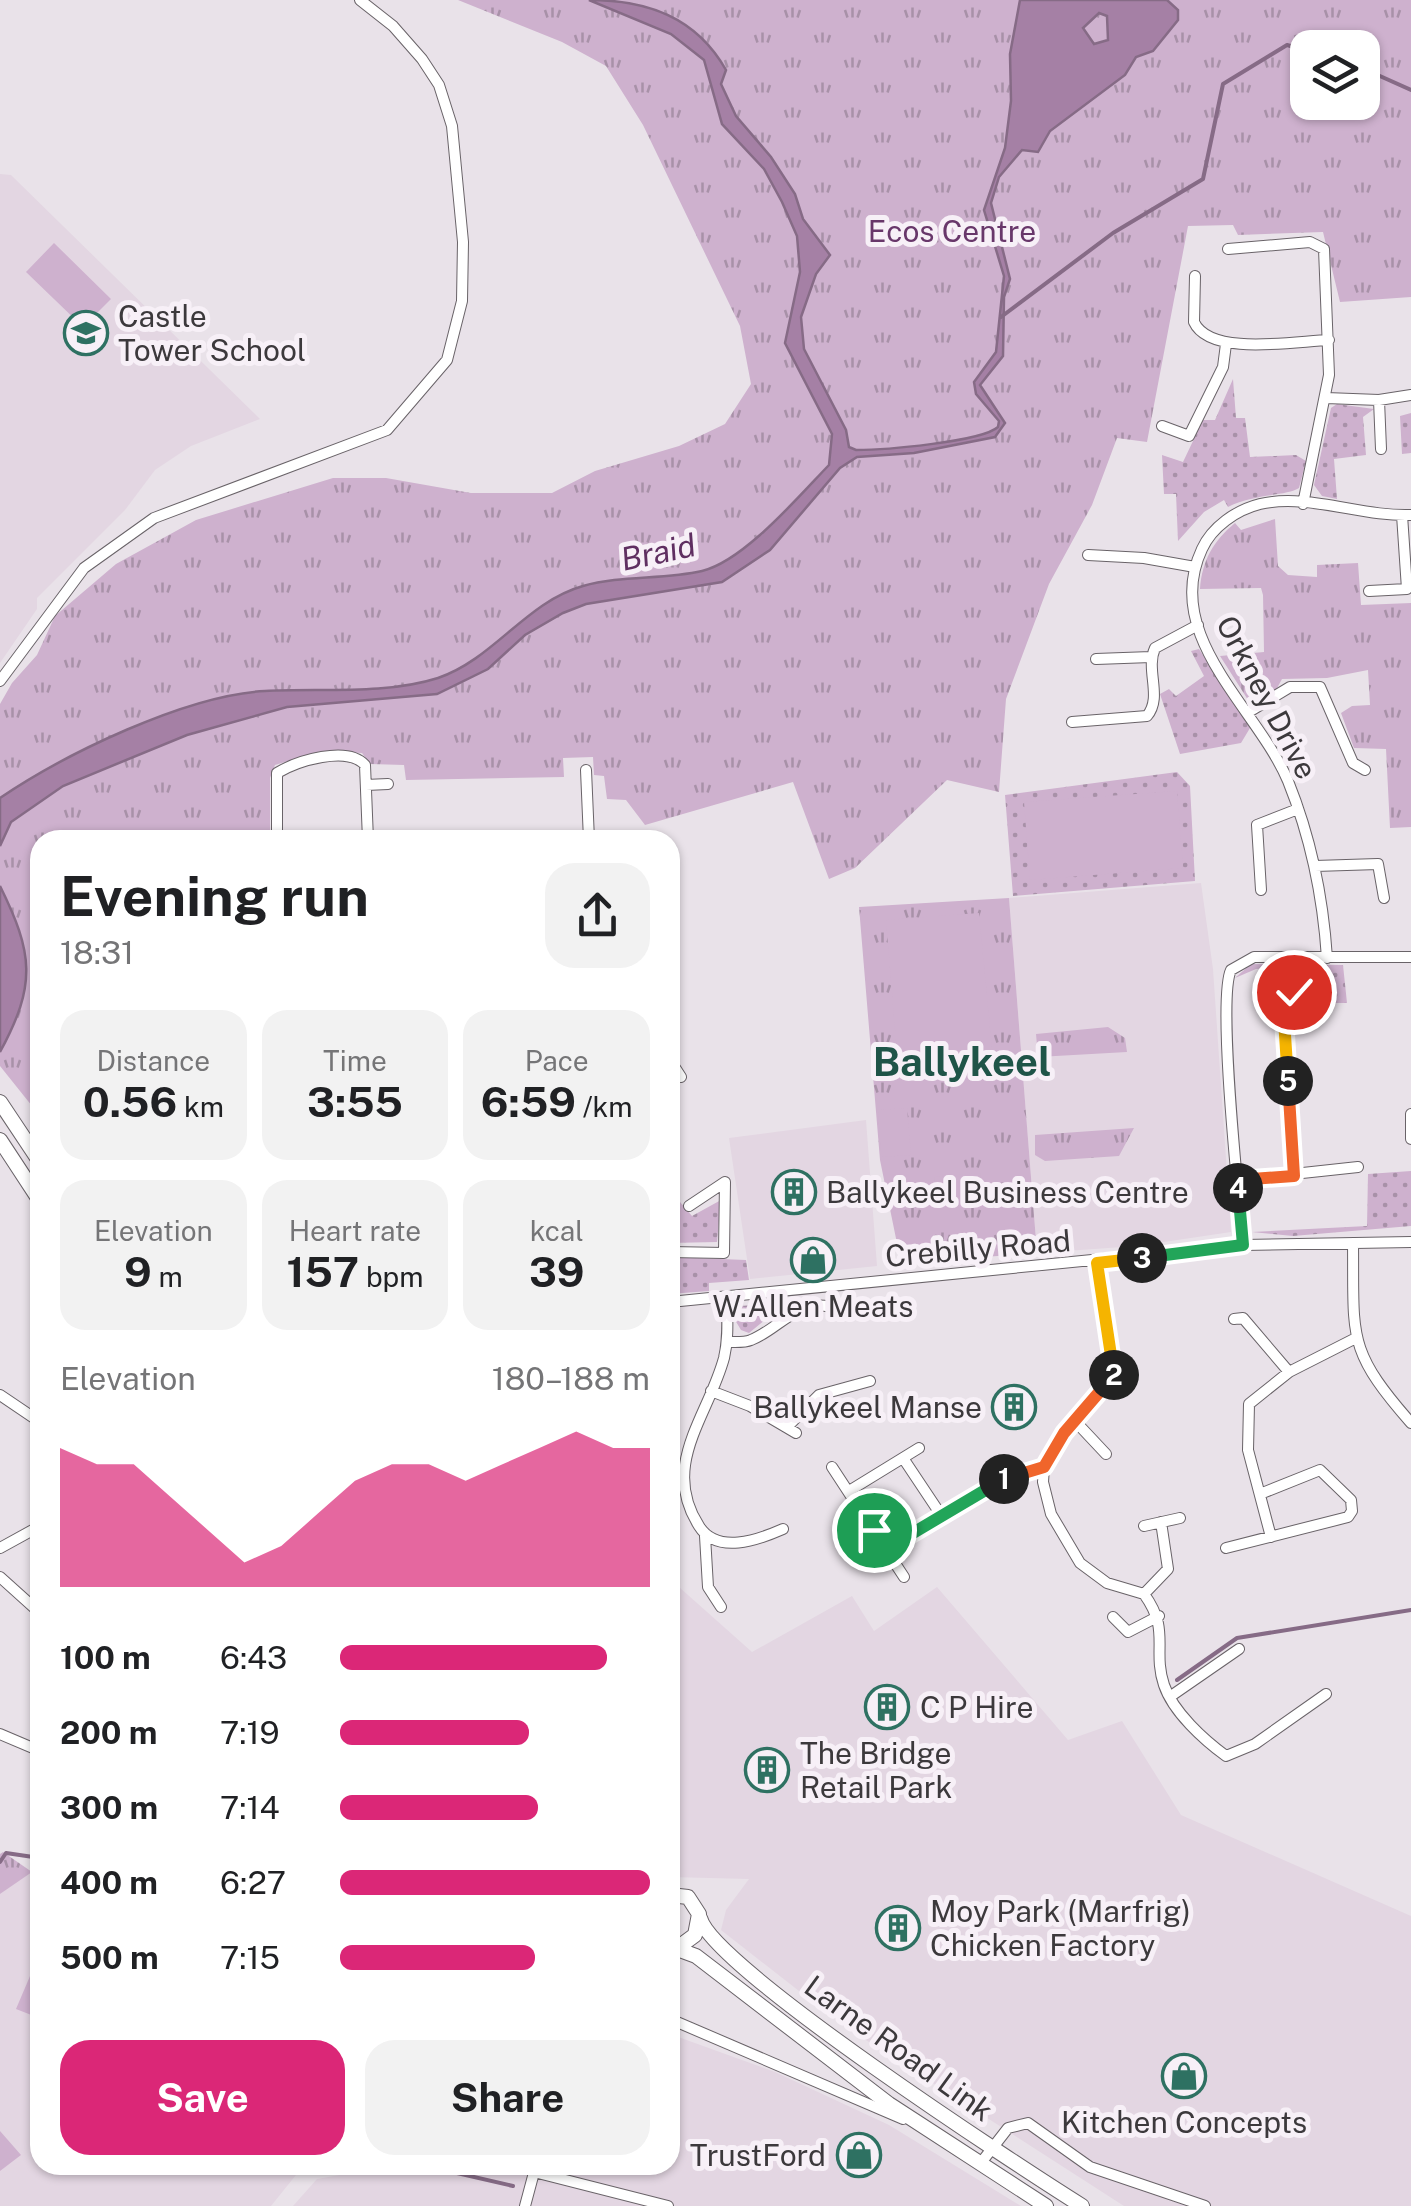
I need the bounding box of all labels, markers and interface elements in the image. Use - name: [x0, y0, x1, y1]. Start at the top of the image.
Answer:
- map controls: [1290, 30, 1380, 120]
- button: layers: [1290, 30, 1380, 120]
- park label: Ecos Centre: [868, 213, 1036, 249]
- place label: Castle Tower School: [118, 298, 306, 368]
- school or university icon: Castle Tower School: [63, 310, 109, 356]
- water label: Braid: [617, 526, 699, 578]
- street label: Orkney Drive: [1209, 609, 1325, 785]
- button: share: [545, 863, 650, 968]
- text: Evening run: [60, 864, 369, 928]
- text: 18:31: [60, 934, 134, 971]
- pin: [1252, 950, 1337, 1035]
- icon: check: [1267, 965, 1322, 1020]
- district label: Ballykeel: [873, 1038, 1051, 1085]
- text: Distance: [97, 1044, 210, 1077]
- text: Time: [323, 1044, 387, 1077]
- text: Pace: [525, 1044, 589, 1077]
- pin: 5: [1263, 1056, 1313, 1106]
- text: 5: [1279, 1064, 1297, 1097]
- text: 0.56: [83, 1077, 177, 1126]
- text: 3:55: [307, 1077, 403, 1126]
- text: 6:59: [481, 1077, 576, 1126]
- text: km: [177, 1090, 224, 1123]
- text: /km: [576, 1090, 632, 1123]
- pin: 4: [1213, 1163, 1263, 1213]
- building icon: Ballykeel Business Centre: [771, 1169, 817, 1215]
- text: 4: [1229, 1171, 1247, 1204]
- place label: Ballykeel Business Centre: [826, 1174, 1189, 1210]
- text: Elevation: [94, 1214, 213, 1247]
- text: Heart rate: [289, 1214, 421, 1247]
- text: kcal: [530, 1214, 584, 1247]
- street label: Crebilly Road: [884, 1222, 1072, 1274]
- pin: 3: [1117, 1233, 1167, 1283]
- shop icon: W.Allen Meats: [790, 1237, 836, 1283]
- text: 3: [1133, 1241, 1151, 1274]
- text: 9: [124, 1247, 152, 1296]
- text: 157: [286, 1247, 359, 1296]
- text: 39: [529, 1247, 584, 1296]
- text: m: [152, 1260, 183, 1293]
- text: bpm: [359, 1260, 424, 1293]
- place label: W.Allen Meats: [713, 1288, 913, 1324]
- pin: 2: [1089, 1350, 1139, 1400]
- text: 2: [1105, 1358, 1123, 1391]
- text: Elevation: [60, 1360, 196, 1397]
- text: 180–188 m: [492, 1360, 650, 1397]
- building icon: Ballykeel Manse: [991, 1384, 1037, 1430]
- place label: Ballykeel Manse: [753, 1389, 982, 1425]
- pin: 1: [979, 1454, 1029, 1504]
- text: 1: [998, 1462, 1010, 1495]
- pin: [832, 1488, 917, 1573]
- icon: arrive: [847, 1503, 902, 1558]
- text: 100 m: [60, 1639, 151, 1676]
- text: 6:43: [220, 1639, 287, 1676]
- building icon: C P Hire: [864, 1684, 910, 1730]
- place label: C P Hire: [920, 1689, 1033, 1725]
- text: 200 m: [60, 1714, 157, 1751]
- text: 7:19: [220, 1714, 279, 1751]
- place label: The Bridge Retail Park: [800, 1735, 952, 1805]
- building icon: The Bridge Retail Park: [744, 1747, 790, 1793]
- text: 300 m: [60, 1789, 158, 1826]
- text: 7:14: [220, 1789, 280, 1826]
- text: 400 m: [60, 1864, 158, 1901]
- text: 6:27: [220, 1864, 286, 1901]
- place label: Moy Park (Marfrig) Chicken Factory: [930, 1893, 1191, 1963]
- building icon: Moy Park (Marfrig) Chicken Factory: [875, 1905, 921, 1951]
- text: 500 m: [60, 1939, 159, 1976]
- text: 7:15: [220, 1939, 280, 1976]
- street label: Larne Road Link: [798, 1968, 1000, 2128]
- button: Save: [60, 2040, 345, 2155]
- button: Share: [365, 2040, 650, 2155]
- shop icon: Kitchen Concepts: [1161, 2053, 1207, 2099]
- place label: Kitchen Concepts: [1061, 2104, 1307, 2140]
- shop icon: TrustFord: [836, 2132, 882, 2178]
- place label: TrustFord: [690, 2137, 826, 2173]

